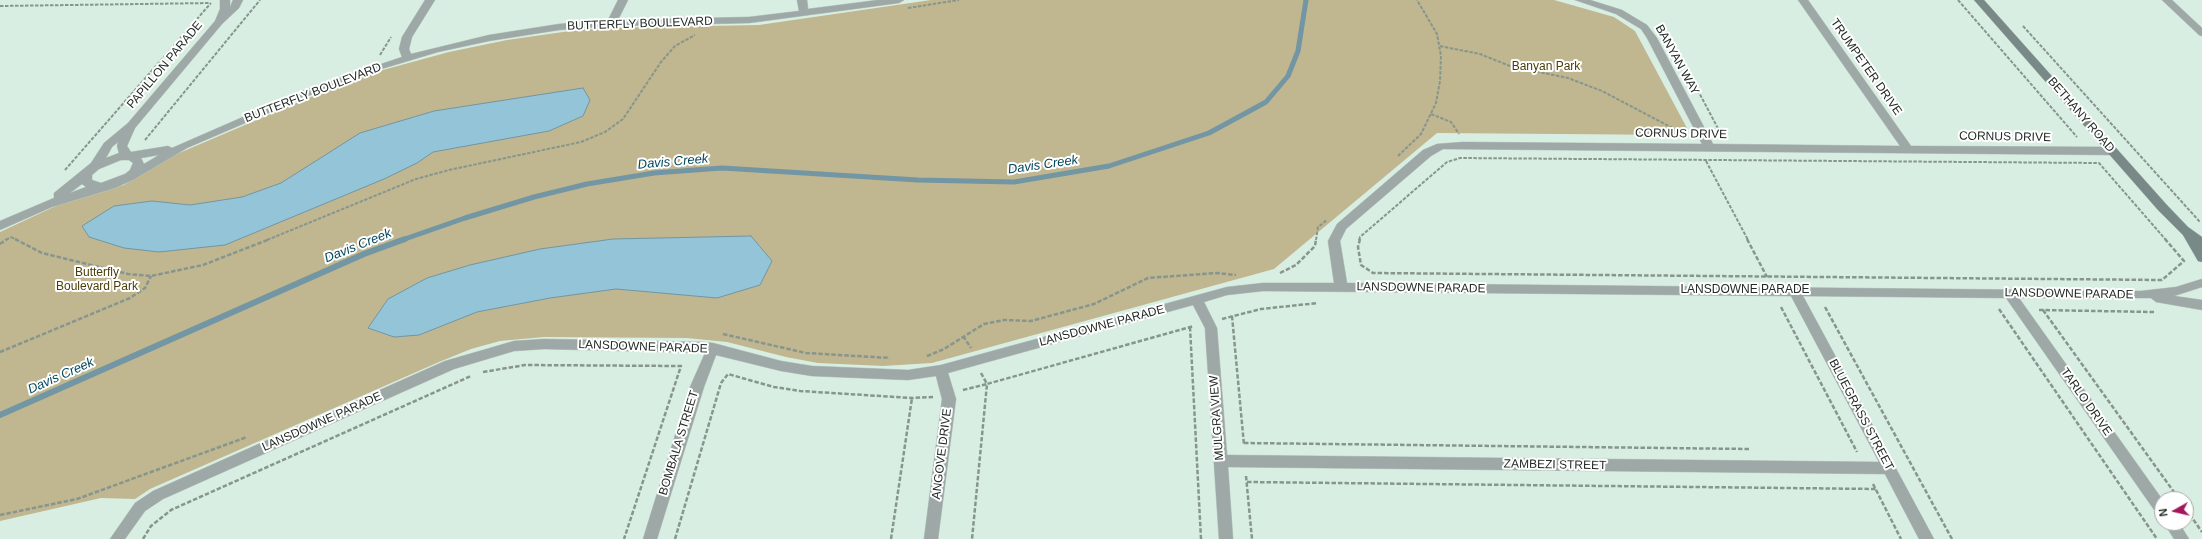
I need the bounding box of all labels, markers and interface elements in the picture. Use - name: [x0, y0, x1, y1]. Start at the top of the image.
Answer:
- street label: BUTTERFLY BOULEVARD: [567, 14, 713, 34]
- street label: TRUMPETER DRIVE: [1827, 16, 1905, 118]
- street label: PAPILLON PARADE: [124, 18, 206, 112]
- street label: BANYAN WAY: [1652, 22, 1702, 98]
- street label: BUTTERFLY BOULEVARD: [242, 60, 384, 126]
- park label: Banyan Park: [1512, 60, 1580, 74]
- street label: BETHANY ROAD: [2045, 75, 2117, 155]
- street label: CORNUS DRIVE: [1635, 126, 1727, 142]
- street label: CORNUS DRIVE: [1959, 129, 2051, 145]
- water label: Davis Creek: [637, 151, 709, 173]
- water label: Davis Creek: [1007, 152, 1079, 178]
- water label: Davis Creek: [322, 226, 394, 266]
- park label: Butterfly Boulevard Park: [56, 266, 138, 294]
- street label: LANSDOWNE PARADE: [1356, 280, 1486, 296]
- street label: LANSDOWNE PARADE: [1680, 283, 1810, 297]
- street label: LANSDOWNE PARADE: [2004, 286, 2134, 302]
- street label: LANSDOWNE PARADE: [1038, 302, 1166, 350]
- street label: LANSDOWNE PARADE: [578, 338, 708, 356]
- water label: Davis Creek: [25, 354, 97, 398]
- street label: BLUEGRASS STREET: [1826, 357, 1896, 473]
- street label: TARLO DRIVE: [2057, 365, 2115, 439]
- street label: MULGRA VIEW: [1207, 375, 1227, 461]
- street label: LANSDOWNE PARADE: [260, 389, 384, 455]
- street label: BOMBALA STREET: [656, 389, 702, 497]
- street label: ANGOVE DRIVE: [929, 408, 955, 500]
- street label: ZAMBEZI STREET: [1504, 457, 1606, 473]
- north arrow: [2154, 491, 2194, 531]
- text: N: [2157, 508, 2170, 517]

